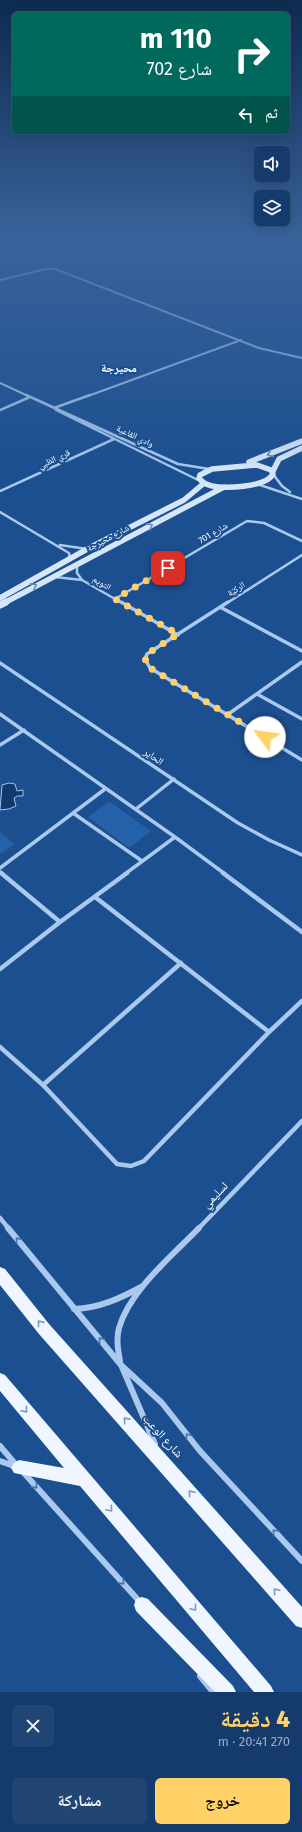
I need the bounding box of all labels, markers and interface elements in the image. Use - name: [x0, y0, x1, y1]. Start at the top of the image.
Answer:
- text: 110 m: [140, 22, 212, 55]
- icon: right: [226, 28, 278, 80]
- text: شارع 702: [146, 58, 212, 80]
- icon: left: [235, 104, 257, 126]
- text: ثم: [265, 104, 278, 122]
- map controls: [254, 146, 290, 226]
- button: sound: [254, 146, 290, 182]
- button: layers: [254, 190, 290, 226]
- district label: محيرجة: [101, 361, 137, 375]
- street label: وادي القاعية: [114, 423, 155, 451]
- street label: قري الظبي: [37, 447, 73, 473]
- one-way arrow: [267, 450, 274, 458]
- street label: شارع 701: [197, 520, 230, 546]
- street label: شارع محيرجة: [85, 523, 131, 554]
- one-way arrow: [145, 523, 153, 531]
- pin: [151, 551, 185, 585]
- icon: arrive: [157, 557, 179, 579]
- street label: التويم: [91, 574, 113, 593]
- street label: الركيّة: [225, 580, 247, 598]
- one-way arrow: [30, 584, 38, 591]
- position arrow: [244, 716, 286, 758]
- street label: الحاير: [140, 745, 166, 768]
- street label: لسليمي: [199, 1179, 233, 1213]
- one-way arrow: [16, 1237, 23, 1245]
- one-way arrow: [38, 1321, 45, 1328]
- one-way arrow: [99, 1338, 106, 1345]
- one-way arrow: [21, 1405, 28, 1413]
- street label: شارع الوعب: [139, 1412, 186, 1461]
- one-way arrow: [124, 1418, 131, 1425]
- one-way arrow: [186, 1433, 193, 1440]
- one-way arrow: [30, 1481, 38, 1489]
- one-way arrow: [188, 1490, 195, 1498]
- one-way arrow: [105, 1504, 112, 1511]
- one-way arrow: [273, 1530, 280, 1537]
- one-way arrow: [117, 1578, 124, 1585]
- one-way arrow: [274, 1588, 281, 1596]
- one-way arrow: [189, 1603, 196, 1611]
- button: close: [12, 1705, 54, 1747]
- text: 4 دقيقة: [220, 1705, 290, 1733]
- text: 270 m · 20:41: [218, 1734, 290, 1749]
- button: مشاركة: [12, 1778, 147, 1824]
- button: خروج: [155, 1778, 290, 1824]

